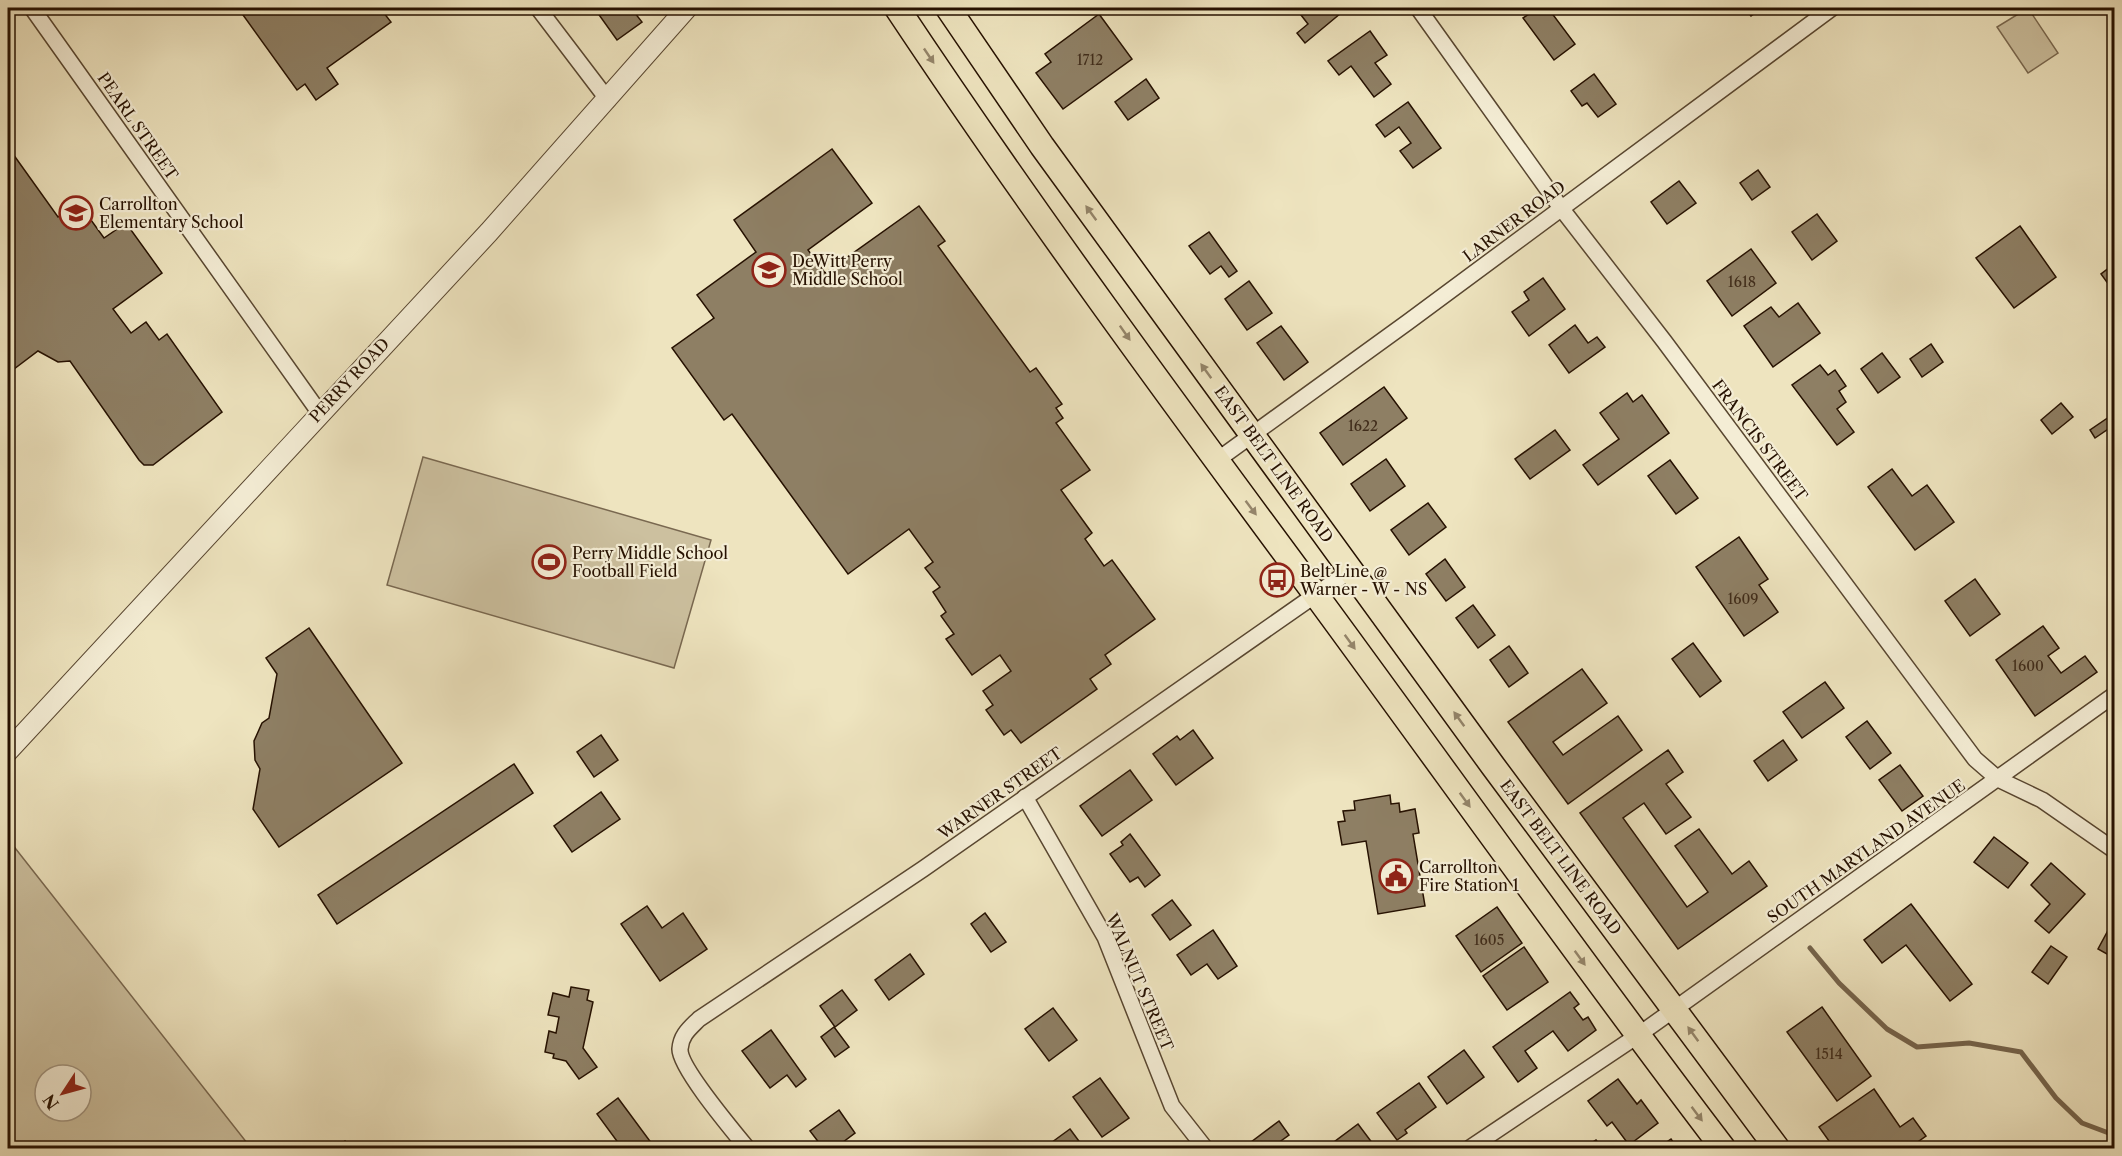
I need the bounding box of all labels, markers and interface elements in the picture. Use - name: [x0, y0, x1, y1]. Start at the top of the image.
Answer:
- one-way arrow: [923, 48, 934, 64]
- house number: 1712: [1077, 51, 1103, 69]
- street label: PEARL STREET: [93, 68, 183, 184]
- street label: LARNER ROAD: [1459, 176, 1569, 266]
- place label: Carrollton Elementary School: [99, 194, 244, 232]
- school or university icon: Carrollton Elementary School: [58, 195, 94, 231]
- one-way arrow: [1085, 206, 1097, 221]
- place label: DeWitt Perry Middle School: [792, 251, 903, 289]
- school or university icon: DeWitt Perry Middle School: [751, 252, 787, 288]
- house number: 1618: [1728, 273, 1756, 291]
- one-way arrow: [1119, 324, 1131, 340]
- street label: PERRY ROAD: [305, 334, 393, 426]
- one-way arrow: [1200, 363, 1212, 378]
- street label: FRANCIS STREET: [1708, 375, 1812, 505]
- street label: EAST BELT LINE ROAD: [1210, 382, 1338, 546]
- house number: 1622: [1348, 417, 1378, 435]
- one-way arrow: [1245, 500, 1257, 516]
- place label: Perry Middle School Football Field: [572, 543, 728, 581]
- sports icon: Perry Middle School Football Field: [531, 544, 567, 580]
- place label: Belt Line @ Warner - W - NS: [1299, 561, 1427, 599]
- bus stop icon: Belt Line @ Warner - W - NS: [1259, 562, 1295, 598]
- house number: 1609: [1727, 590, 1759, 608]
- one-way arrow: [1344, 635, 1356, 650]
- house number: 1600: [2012, 657, 2044, 675]
- one-way arrow: [1453, 711, 1465, 726]
- street label: WARNER STREET: [933, 743, 1066, 844]
- street label: EAST BELT LINE ROAD: [1496, 775, 1626, 939]
- street label: SOUTH MARYLAND AVENUE: [1763, 775, 1969, 927]
- one-way arrow: [1459, 793, 1471, 808]
- place label: Carrollton Fire Station 1: [1419, 857, 1519, 895]
- public building icon: Carrollton Fire Station 1: [1378, 858, 1414, 894]
- street label: WALNUT STREET: [1102, 909, 1178, 1054]
- house number: 1605: [1474, 931, 1504, 949]
- one-way arrow: [1574, 949, 1586, 965]
- one-way arrow: [1687, 1026, 1699, 1042]
- house number: 1514: [1815, 1045, 1843, 1063]
- north arrow: [33, 1063, 93, 1123]
- text: N: [39, 1090, 63, 1113]
- one-way arrow: [1690, 1106, 1702, 1121]

